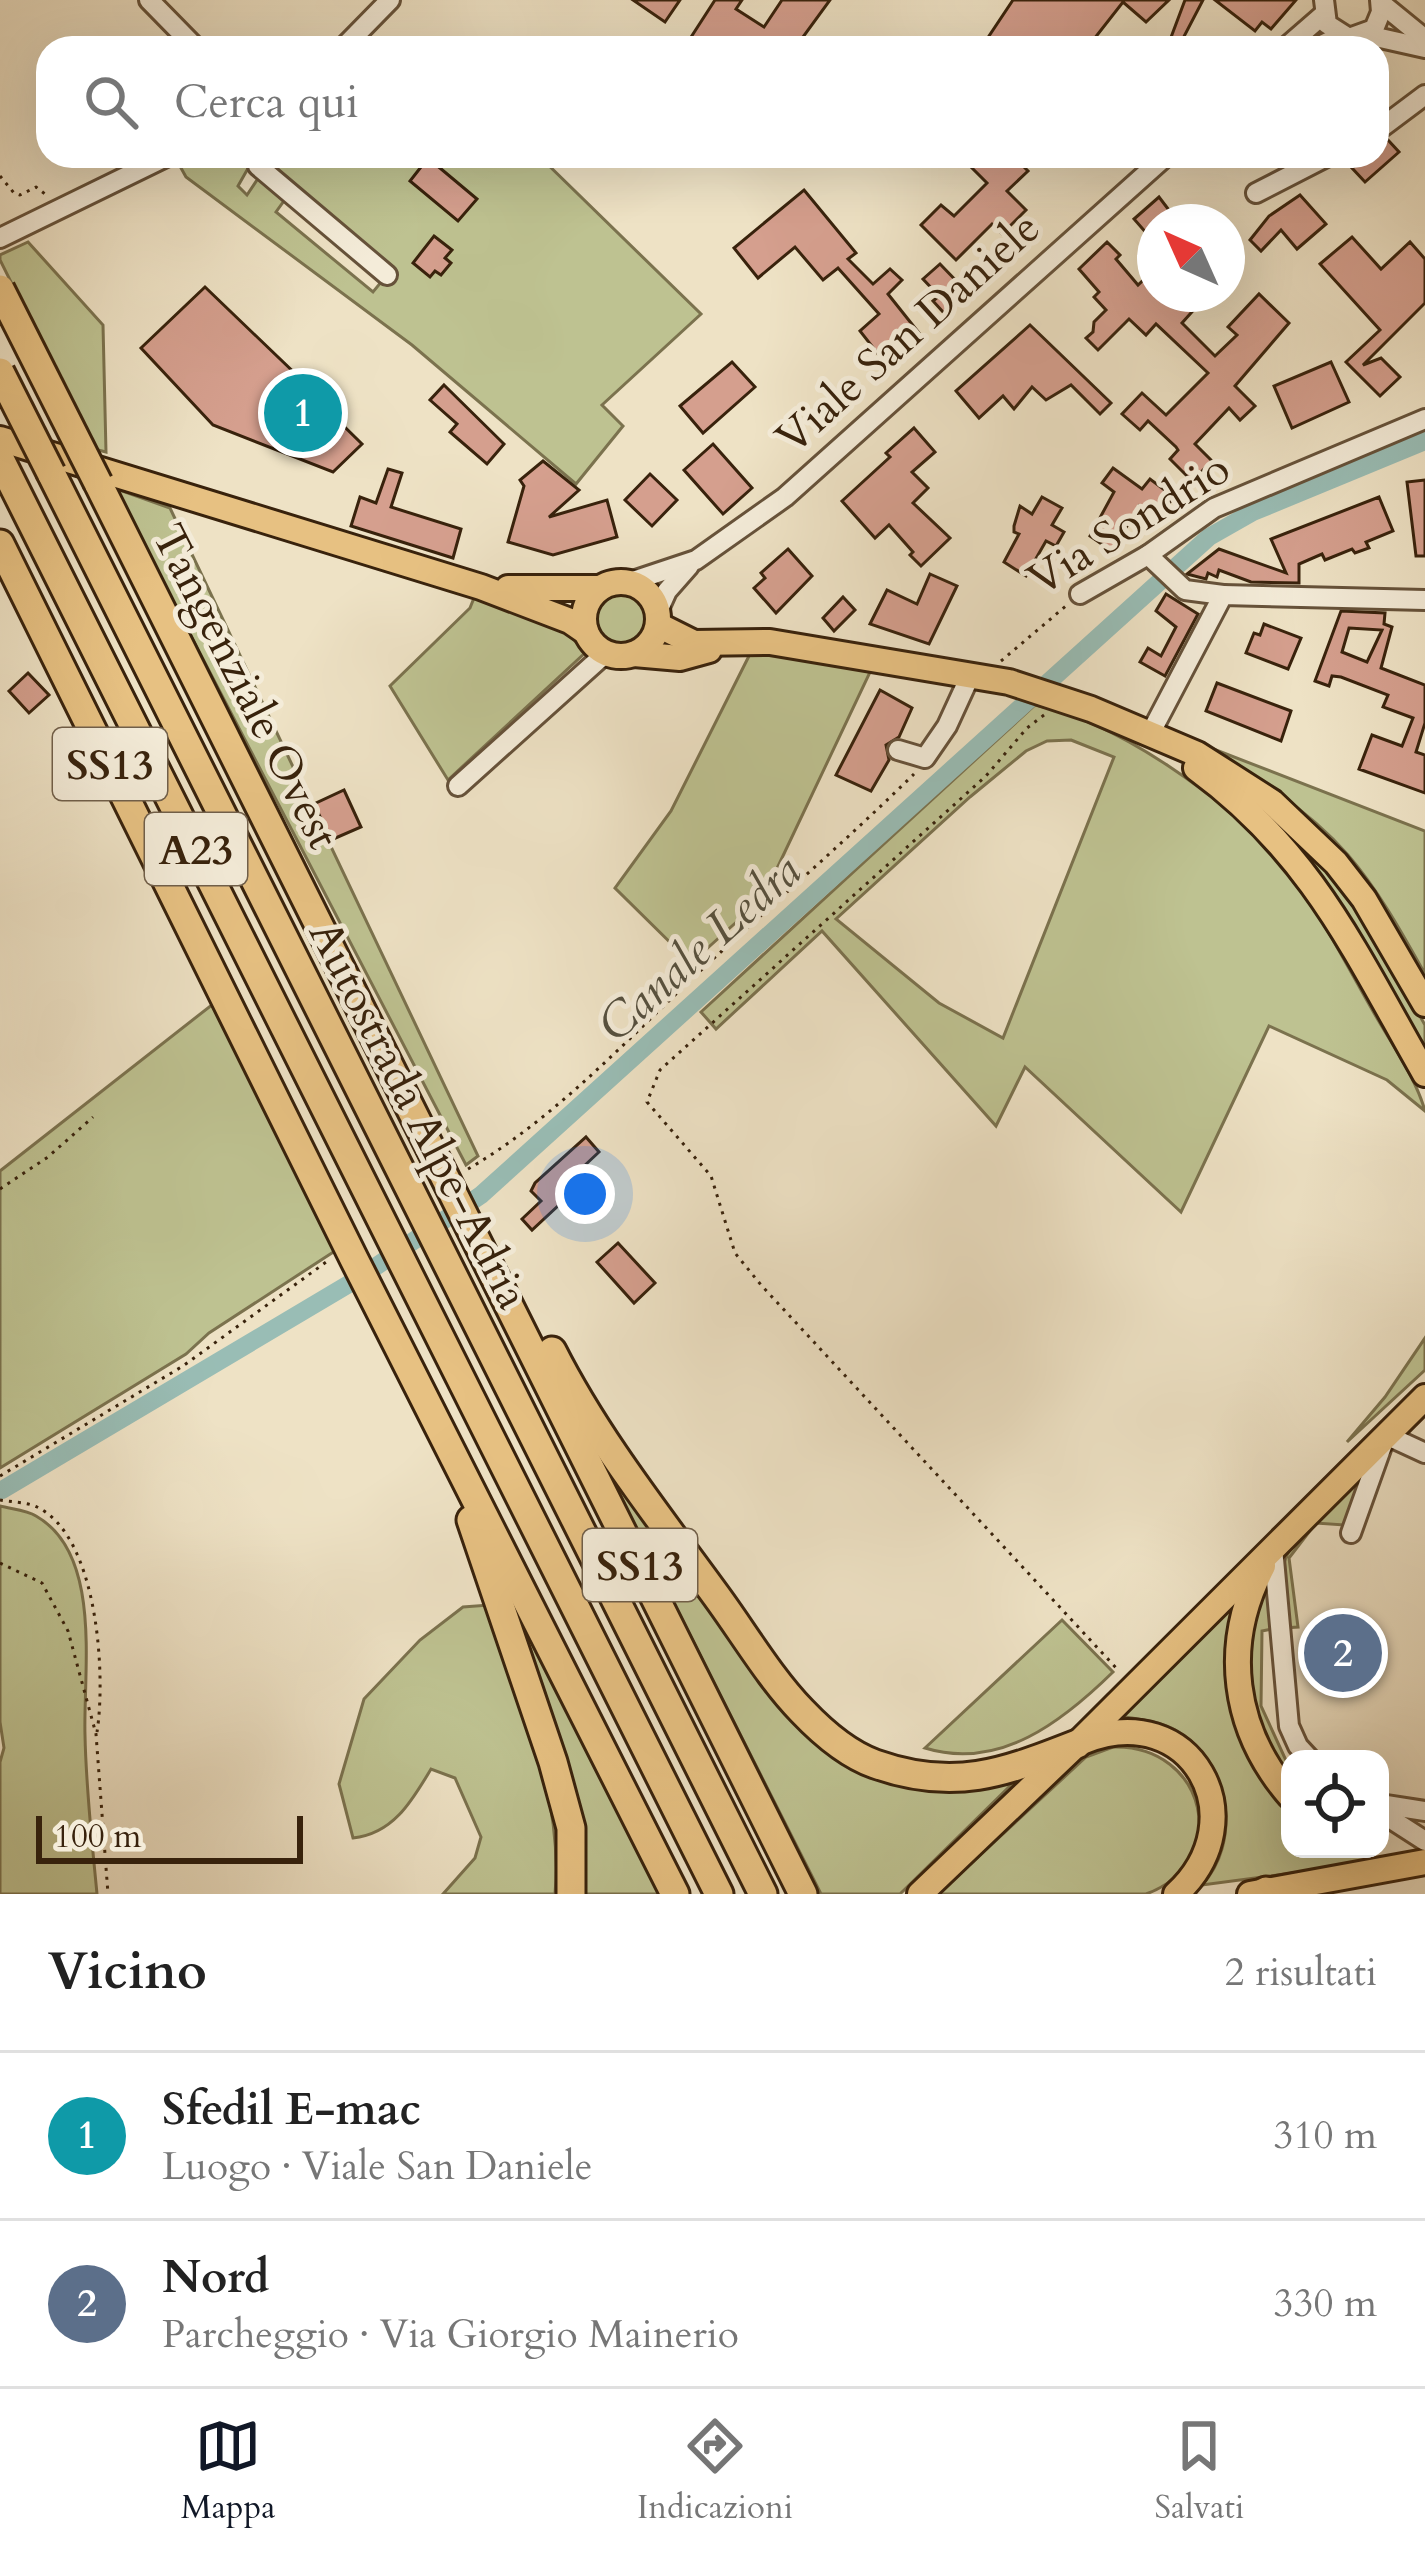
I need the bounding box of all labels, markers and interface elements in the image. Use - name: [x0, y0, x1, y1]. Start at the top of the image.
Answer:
- search box: [36, 36, 1389, 168]
- icon: search: [78, 69, 144, 135]
- text: Cerca qui: [174, 72, 359, 133]
- street label: Viale San Daniele: [763, 198, 1053, 468]
- north arrow: [1137, 204, 1245, 312]
- pin: 1: [264, 368, 342, 458]
- street label: Via Sondrio: [1016, 438, 1241, 610]
- street label: Tangenziale Ovest: [137, 514, 354, 859]
- road number: SS13: [53, 728, 167, 800]
- road number: A23: [145, 813, 247, 885]
- water label: Canale Ledra: [583, 839, 815, 1057]
- street label: Autostrada Alpe-Adria: [294, 910, 543, 1319]
- your location: [555, 1164, 615, 1224]
- road number: SS13: [583, 1529, 697, 1601]
- pin: 2: [1304, 1608, 1382, 1698]
- map controls: [1281, 1750, 1389, 1858]
- button: locate: [1281, 1750, 1389, 1858]
- scale bar: [36, 1810, 303, 1863]
- text: 100 m: [54, 1814, 141, 1859]
- text: Vicino: [48, 1937, 207, 2007]
- text: 2 risultati: [1225, 1946, 1377, 1999]
- text: Sfedil E-mac: [162, 2079, 421, 2140]
- text: 1: [77, 2109, 97, 2162]
- text: 310 m: [1274, 2109, 1377, 2162]
- text: Luogo · Viale San Daniele: [162, 2140, 593, 2193]
- text: Nord: [162, 2247, 269, 2308]
- text: 2: [77, 2277, 97, 2330]
- text: 330 m: [1274, 2277, 1377, 2330]
- text: Parcheggio · Via Giorgio Mainerio: [162, 2308, 739, 2361]
- tab: Mappa: [181, 2413, 275, 2530]
- tab: Indicazioni: [637, 2413, 793, 2530]
- tab: Salvati: [1154, 2413, 1244, 2530]

